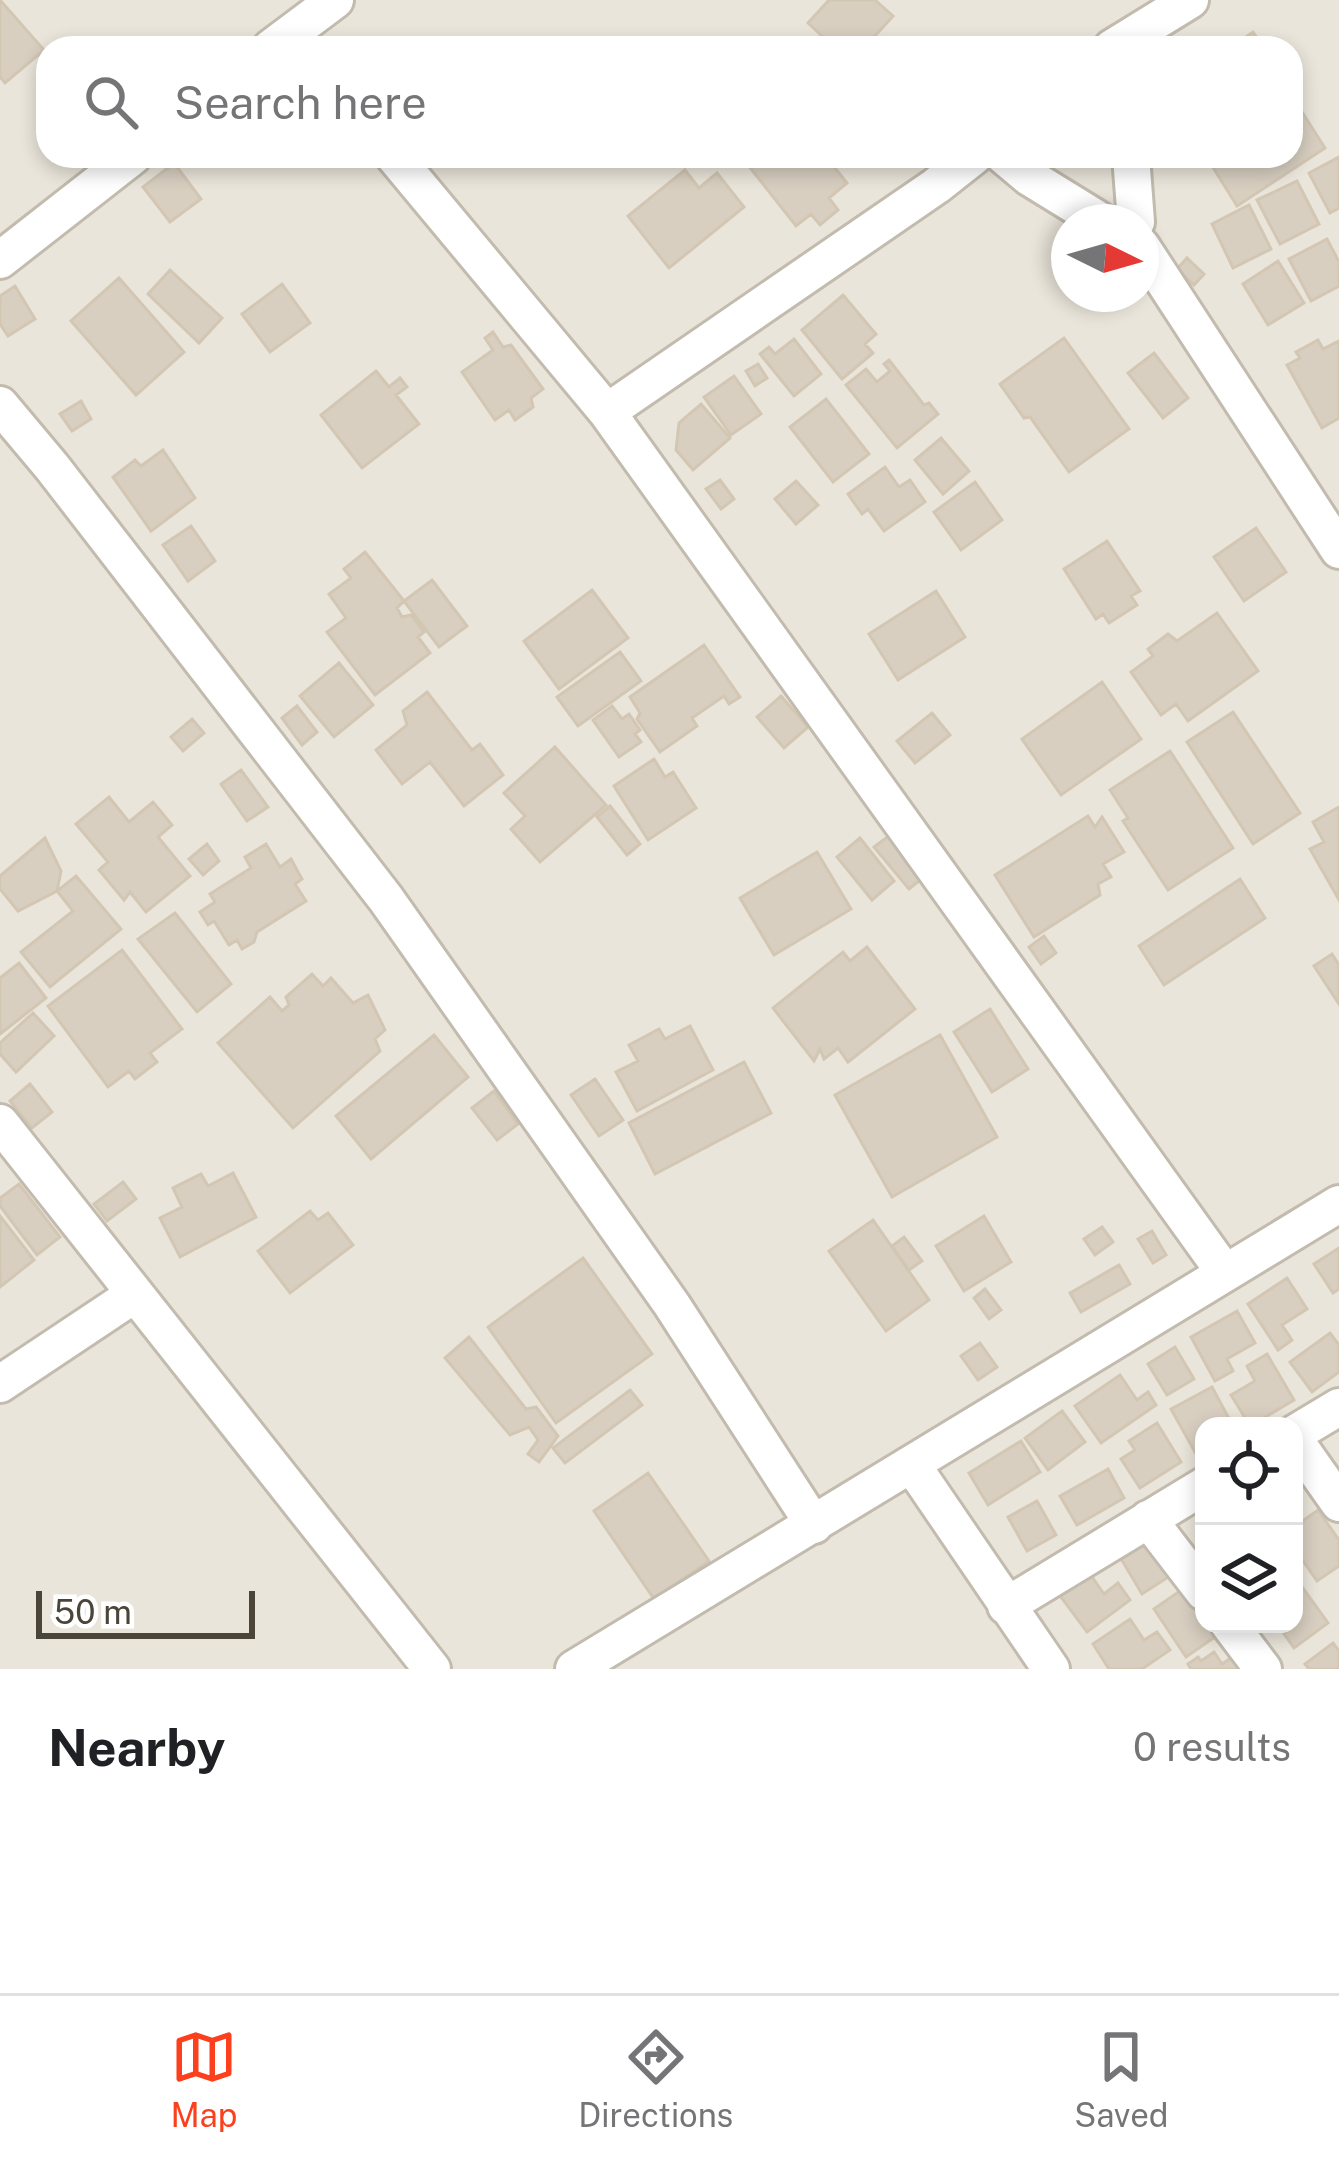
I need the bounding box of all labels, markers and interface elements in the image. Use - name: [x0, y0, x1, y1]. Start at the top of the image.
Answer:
- search box: [36, 36, 1303, 168]
- icon: search: [78, 69, 144, 135]
- text: Search here: [174, 76, 427, 129]
- north arrow: [1051, 204, 1159, 312]
- map controls: [1195, 1417, 1303, 1633]
- button: locate: [1195, 1417, 1303, 1525]
- button: layers: [1195, 1525, 1303, 1633]
- scale bar: [36, 1585, 255, 1638]
- text: 50 m: [54, 1593, 132, 1631]
- text: Nearby: [48, 1718, 225, 1777]
- text: 0 results: [1133, 1724, 1291, 1770]
- tab: Map: [170, 2024, 237, 2134]
- tab: Directions: [578, 2024, 733, 2134]
- tab: Saved: [1074, 2024, 1169, 2134]

